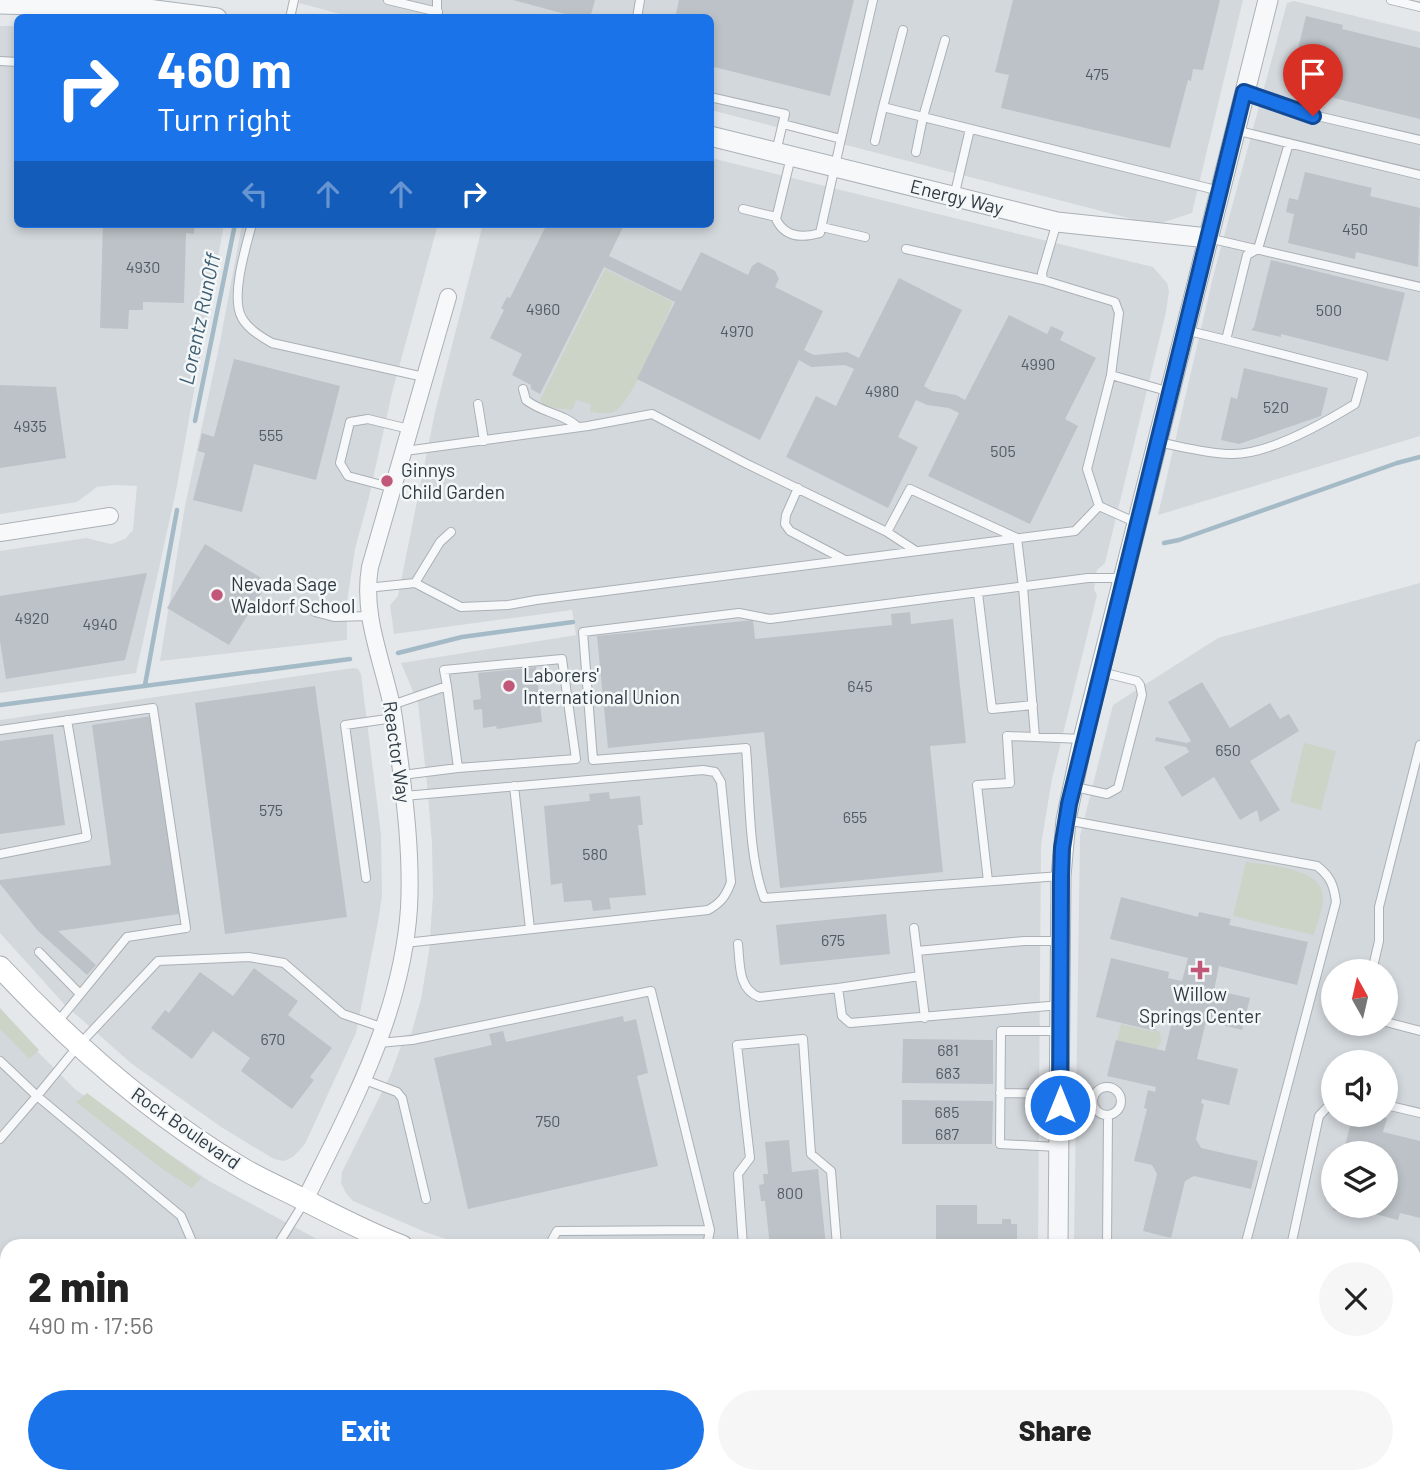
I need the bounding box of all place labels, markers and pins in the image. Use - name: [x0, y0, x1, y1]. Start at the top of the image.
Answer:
- pin: [1283, 44, 1343, 116]
- place label: Ginnys Child Garden: [401, 458, 505, 503]
- marker: Ginnys Child Garden: [379, 473, 395, 489]
- place label: Nevada Sage Waldorf School: [231, 572, 356, 617]
- marker: Nevada Sage Waldorf School: [209, 587, 225, 603]
- place label: Laborers' International Union: [523, 663, 680, 708]
- marker: Laborers' International Union: [501, 678, 517, 694]
- marker: Willow Springs Center: [1190, 960, 1210, 980]
- place label: Willow Springs Center: [1139, 982, 1261, 1027]

